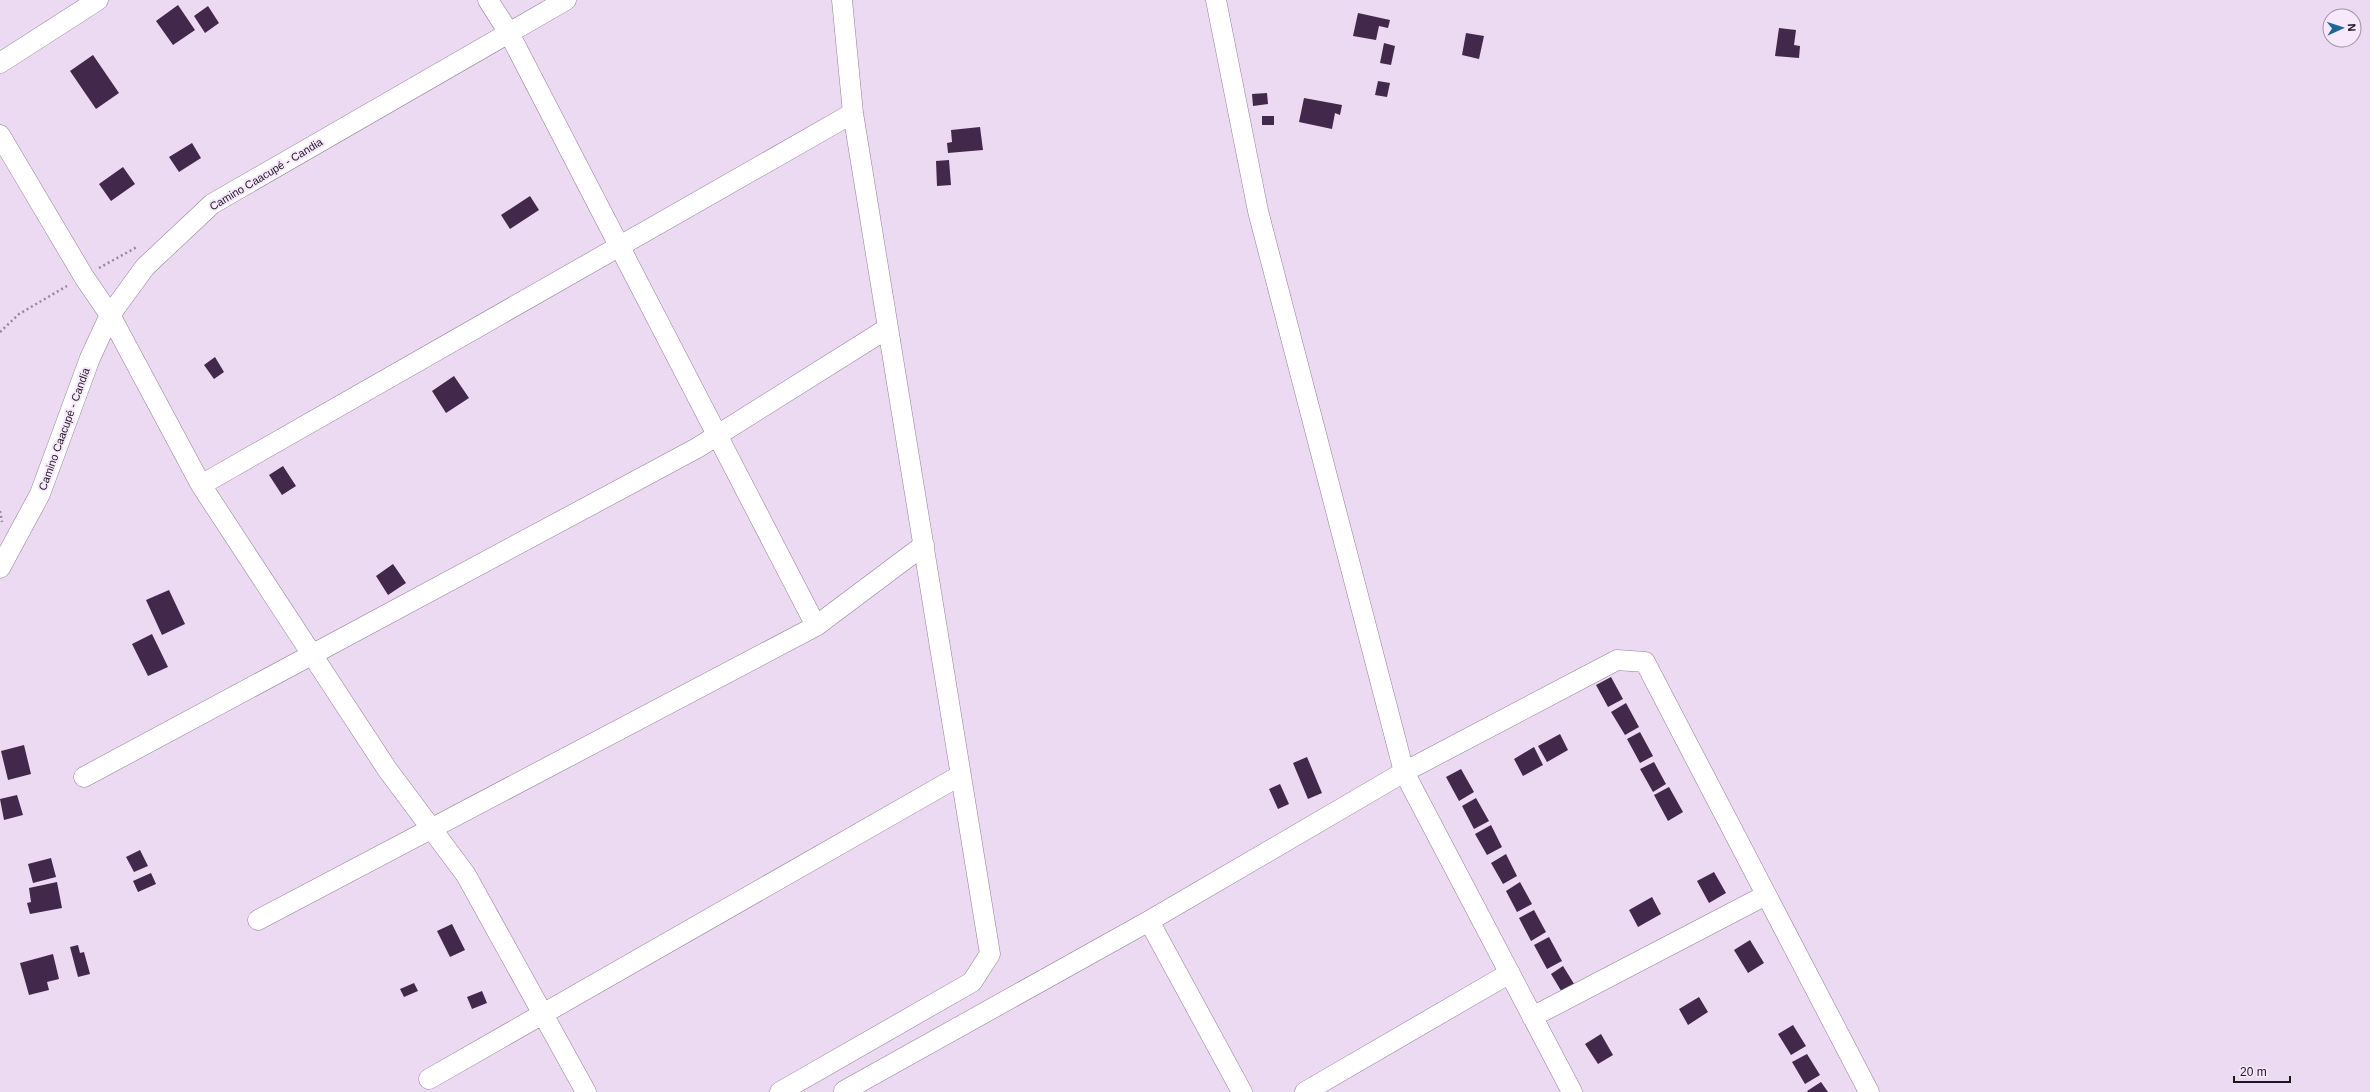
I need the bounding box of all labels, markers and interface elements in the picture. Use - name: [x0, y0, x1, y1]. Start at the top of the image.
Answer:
- north arrow: [2322, 8, 2362, 48]
- text: N: [2346, 23, 2358, 32]
- street label: Camino Caacupé - Candia: [207, 135, 325, 213]
- street label: Camino Caacupé - Candia: [36, 365, 92, 492]
- scale bar: [2234, 1058, 2290, 1084]
- text: 20 m: [2240, 1065, 2267, 1079]

